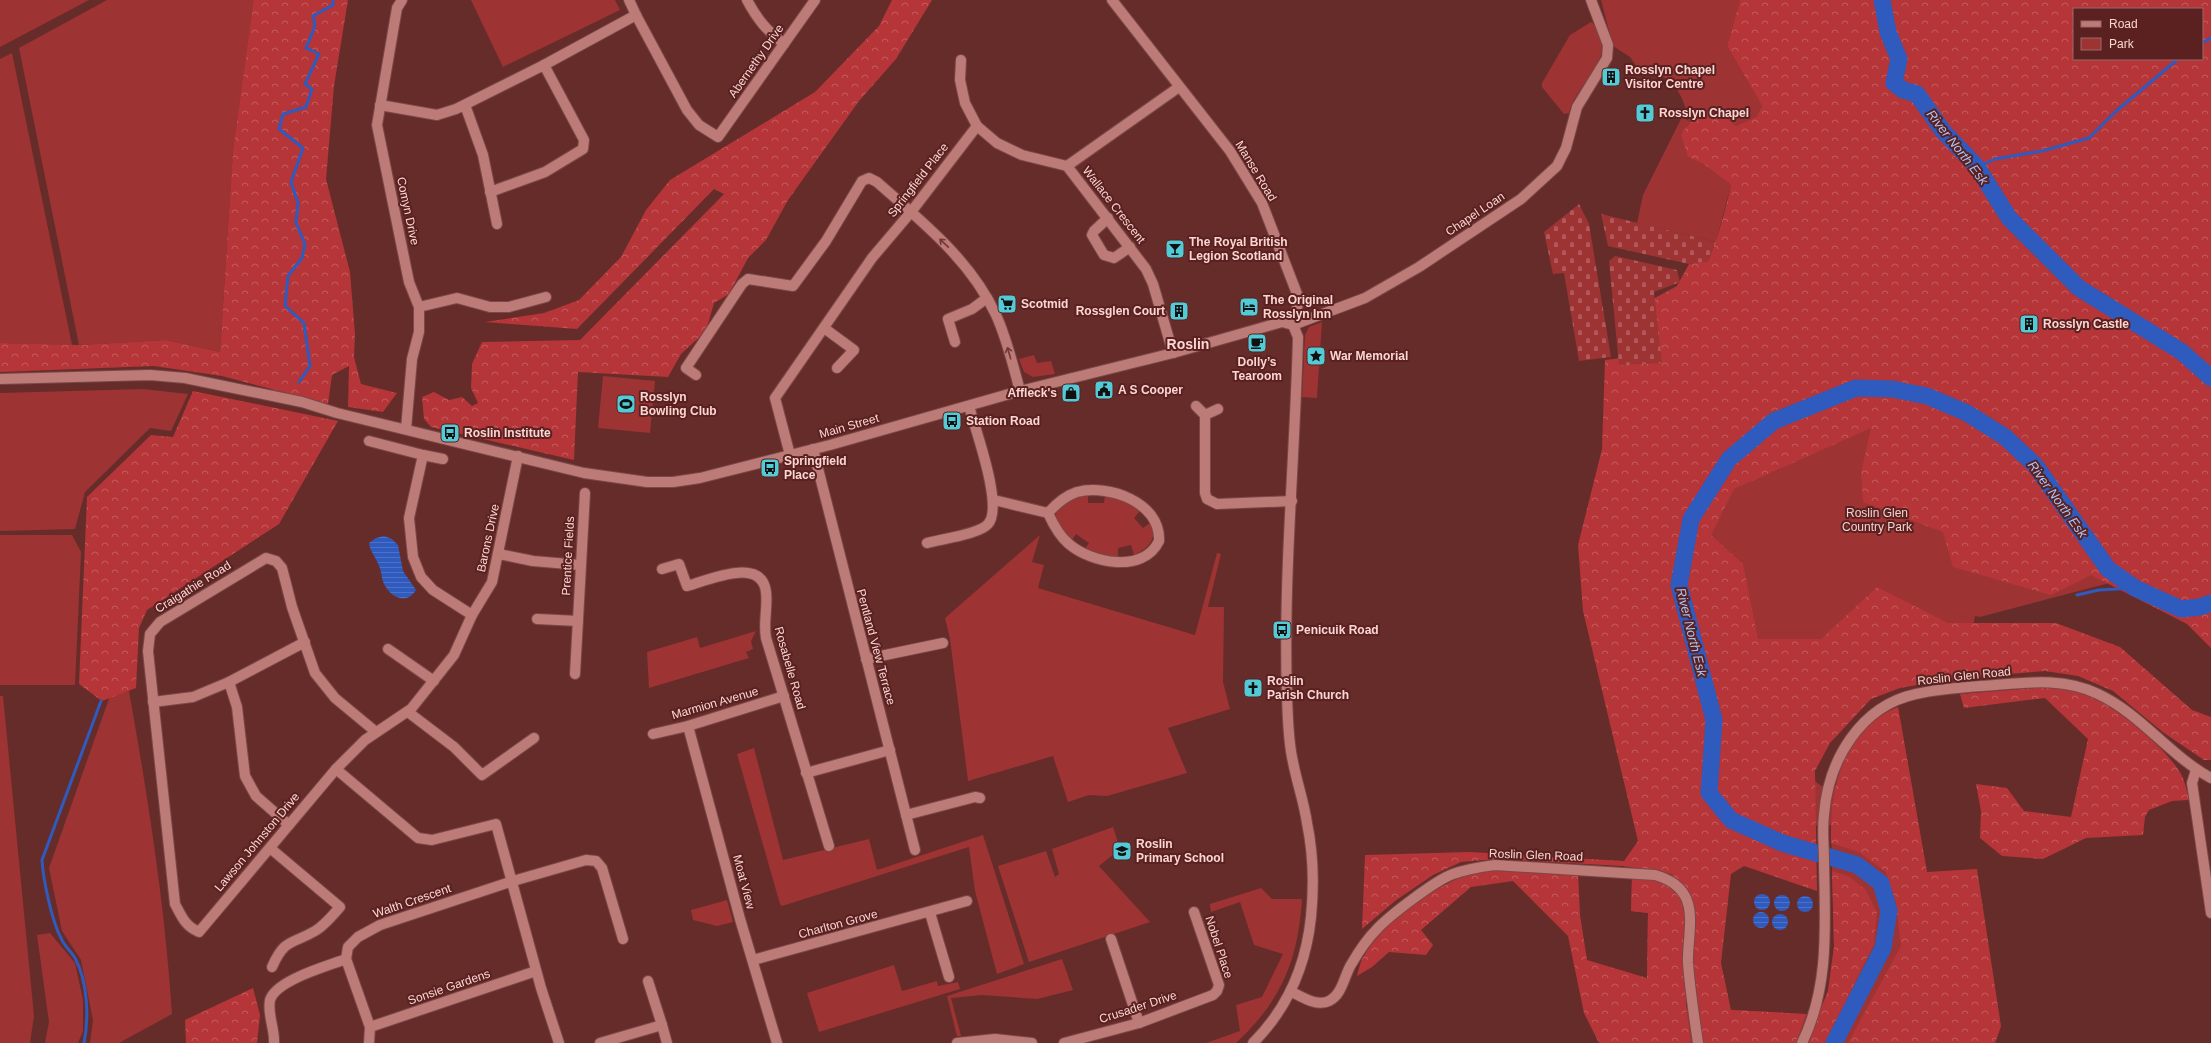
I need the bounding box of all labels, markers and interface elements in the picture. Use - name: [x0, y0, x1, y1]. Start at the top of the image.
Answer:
- legend: [2073, 8, 2203, 60]
- text: Road: [2109, 17, 2138, 31]
- street label: Abernethy Drive: [726, 21, 787, 100]
- text: Park: [2109, 37, 2135, 51]
- place label: Rosslyn Chapel Visitor Centre: [1625, 63, 1715, 91]
- building icon: Rosslyn Chapel Visitor Centre: [1600, 66, 1622, 88]
- church icon: Rosslyn Chapel: [1634, 102, 1656, 124]
- place label: Rosslyn Chapel: [1659, 106, 1749, 120]
- water label: River North Esk: [1924, 107, 1992, 189]
- street label: Manse Road: [1232, 138, 1280, 204]
- street label: Springfield Place: [885, 140, 951, 220]
- street label: Wallace Crescent: [1080, 164, 1149, 247]
- street label: Comyn Drive: [394, 176, 422, 247]
- street label: Chapel Loan: [1443, 189, 1507, 239]
- place label: The Royal British Legion Scotland: [1189, 235, 1288, 263]
- one-way arrow: [939, 238, 949, 247]
- bar icon: The Royal British Legion Scotland: [1164, 238, 1186, 260]
- supermarket icon: Scotmid: [996, 293, 1018, 315]
- place label: The Original Rosslyn Inn: [1263, 293, 1333, 321]
- hotel icon: The Original Rosslyn Inn: [1238, 296, 1260, 318]
- place label: Scotmid: [1021, 297, 1068, 311]
- building icon: Rossglen Court: [1168, 300, 1190, 322]
- place label: Rossglen Court: [1076, 304, 1165, 318]
- building icon: Rosslyn Castle: [2018, 313, 2040, 335]
- place label: Rosslyn Castle: [2043, 317, 2129, 331]
- cafe icon: Dolly’s Tearoom: [1246, 332, 1268, 354]
- district label: Roslin: [1167, 336, 1209, 352]
- place icon: War Memorial: [1305, 345, 1327, 367]
- one-way arrow: [1005, 347, 1013, 360]
- place label: War Memorial: [1330, 349, 1408, 363]
- place label: Dolly’s Tearoom: [1232, 355, 1282, 383]
- public building icon: A S Cooper: [1093, 379, 1115, 401]
- shop icon: Affleck's: [1060, 382, 1082, 404]
- place label: A S Cooper: [1118, 383, 1183, 397]
- place label: Affleck's: [1007, 386, 1057, 400]
- place label: Rosslyn Bowling Club: [640, 390, 717, 418]
- sports icon: Rosslyn Bowling Club: [615, 393, 637, 415]
- bus stop icon: Station Road: [941, 410, 963, 432]
- street label: Main Street: [818, 411, 881, 441]
- place label: Station Road: [966, 414, 1040, 428]
- bus stop icon: Roslin Institute: [439, 422, 461, 444]
- place label: Roslin Institute: [464, 426, 551, 440]
- place label: Springfield Place: [784, 454, 847, 482]
- bus stop icon: Springfield Place: [759, 457, 781, 479]
- water label: River North Esk: [2025, 458, 2091, 542]
- street label: Barons Drive: [474, 502, 502, 573]
- park label: Roslin Glen Country Park: [1842, 506, 1913, 534]
- street label: Prentice Fields: [559, 516, 577, 596]
- street label: Craigathie Road: [153, 558, 233, 616]
- water label: River North Esk: [1673, 586, 1710, 680]
- street label: Pentland View Terrace: [854, 587, 898, 707]
- bus stop icon: Penicuik Road: [1271, 619, 1293, 641]
- place label: Penicuik Road: [1296, 623, 1379, 637]
- street label: Rosabelle Road: [772, 625, 808, 711]
- street label: Roslin Glen Road: [1916, 664, 2012, 688]
- place label: Roslin Parish Church: [1267, 674, 1349, 702]
- church icon: Roslin Parish Church: [1242, 677, 1264, 699]
- street label: Marmion Avenue: [670, 684, 760, 722]
- street label: Lawson Johnston Drive: [212, 789, 303, 894]
- place label: Roslin Primary School: [1136, 837, 1224, 865]
- school or university icon: Roslin Primary School: [1111, 840, 1133, 862]
- street label: Roslin Glen Road: [1489, 846, 1583, 864]
- street label: Moat View: [730, 853, 758, 911]
- street label: Walth Crescent: [371, 881, 453, 921]
- street label: Charlton Grove: [797, 907, 879, 941]
- street label: Nobel Place: [1202, 914, 1236, 980]
- street label: Sonsie Gardens: [406, 966, 492, 1008]
- street label: Crusader Drive: [1097, 988, 1179, 1026]

